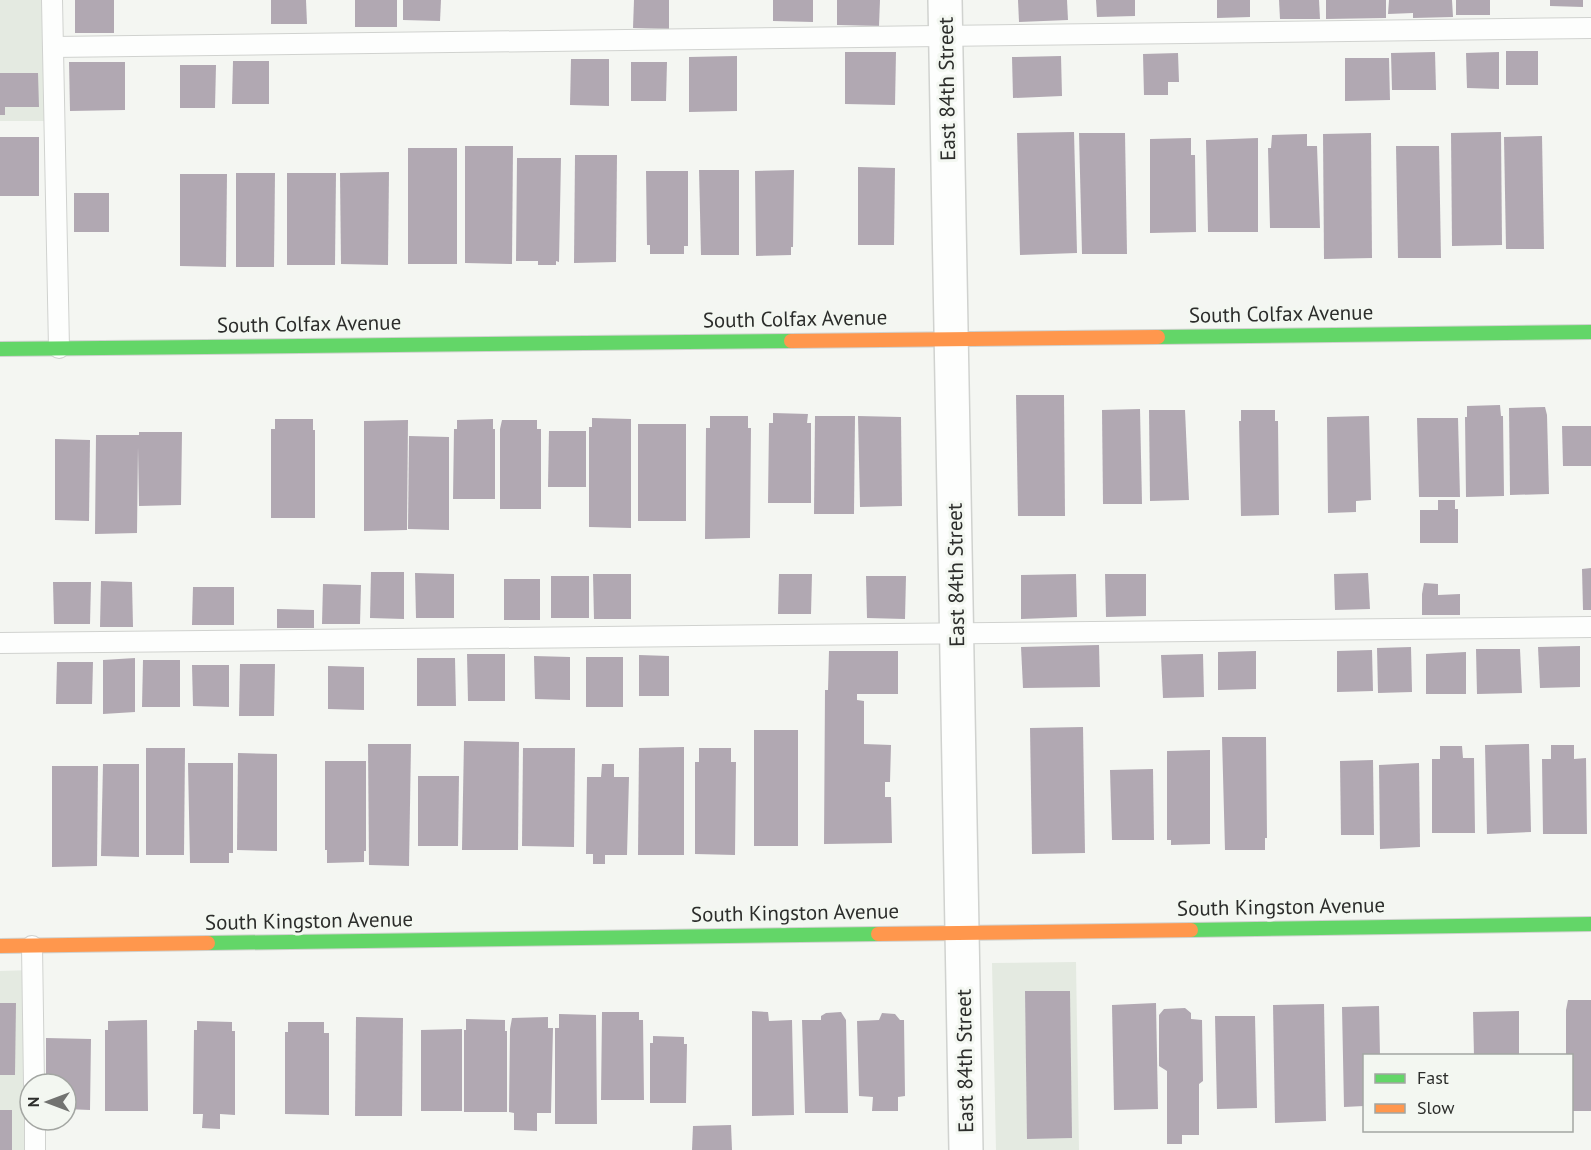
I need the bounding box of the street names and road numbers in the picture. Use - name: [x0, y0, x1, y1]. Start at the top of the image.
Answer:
- street label: East 84th Street: [932, 17, 961, 161]
- street label: South Colfax Avenue: [1189, 298, 1373, 329]
- street label: South Colfax Avenue: [703, 303, 887, 334]
- street label: South Colfax Avenue: [217, 308, 401, 339]
- street label: East 84th Street: [941, 503, 970, 647]
- street label: South Kingston Avenue: [1177, 891, 1385, 922]
- street label: South Kingston Avenue: [691, 897, 899, 928]
- street label: South Kingston Avenue: [205, 905, 413, 936]
- street label: East 84th Street: [950, 989, 979, 1133]

